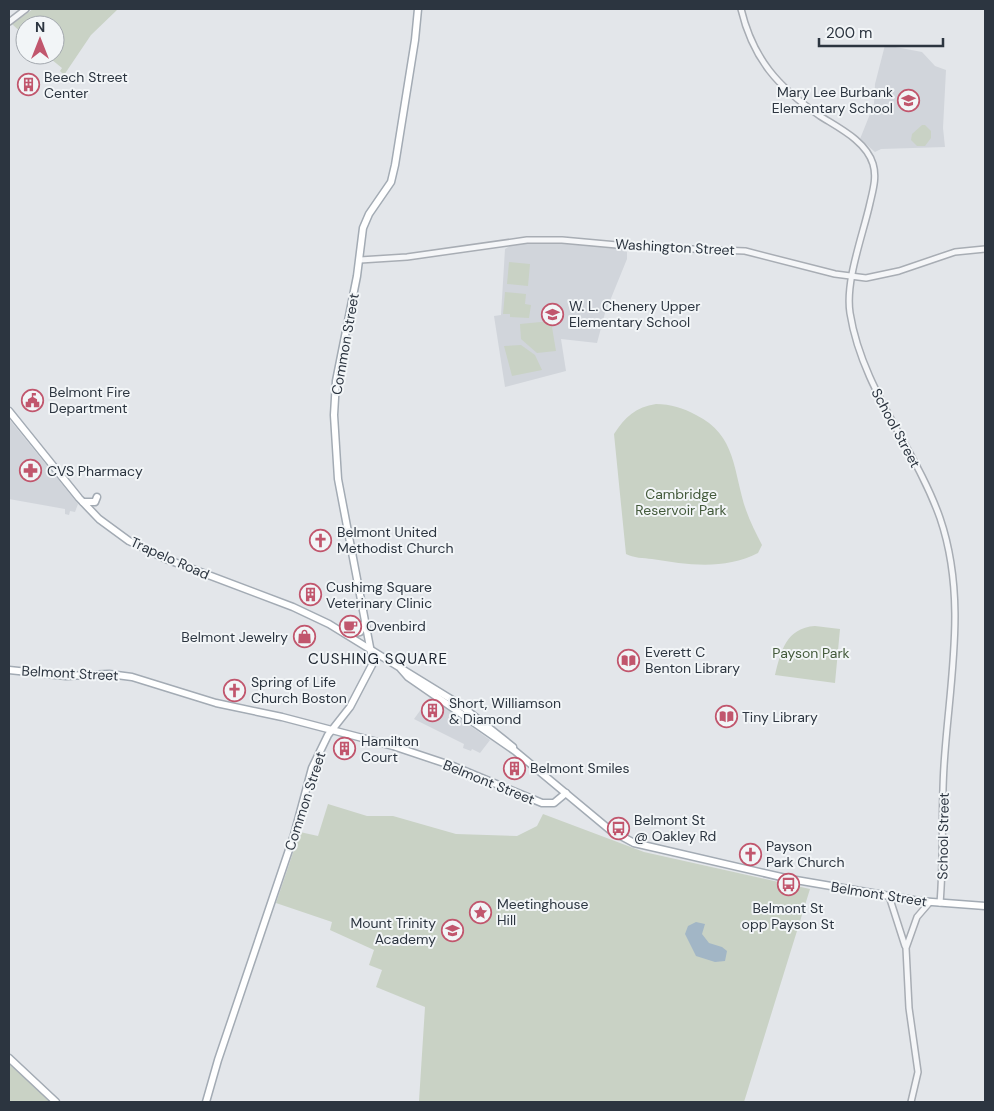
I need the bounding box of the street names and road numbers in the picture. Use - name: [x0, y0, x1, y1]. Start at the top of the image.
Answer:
- street label: Washington Street: [615, 235, 735, 259]
- street label: Common Street: [327, 292, 363, 396]
- street label: School Street: [868, 385, 924, 471]
- street label: Trapelo Road: [128, 533, 212, 583]
- street label: Belmont Street: [21, 661, 119, 685]
- street label: Common Street: [281, 749, 329, 853]
- street label: Belmont Street: [441, 755, 537, 809]
- street label: School Street: [933, 792, 953, 880]
- street label: Belmont Street: [830, 878, 928, 910]

